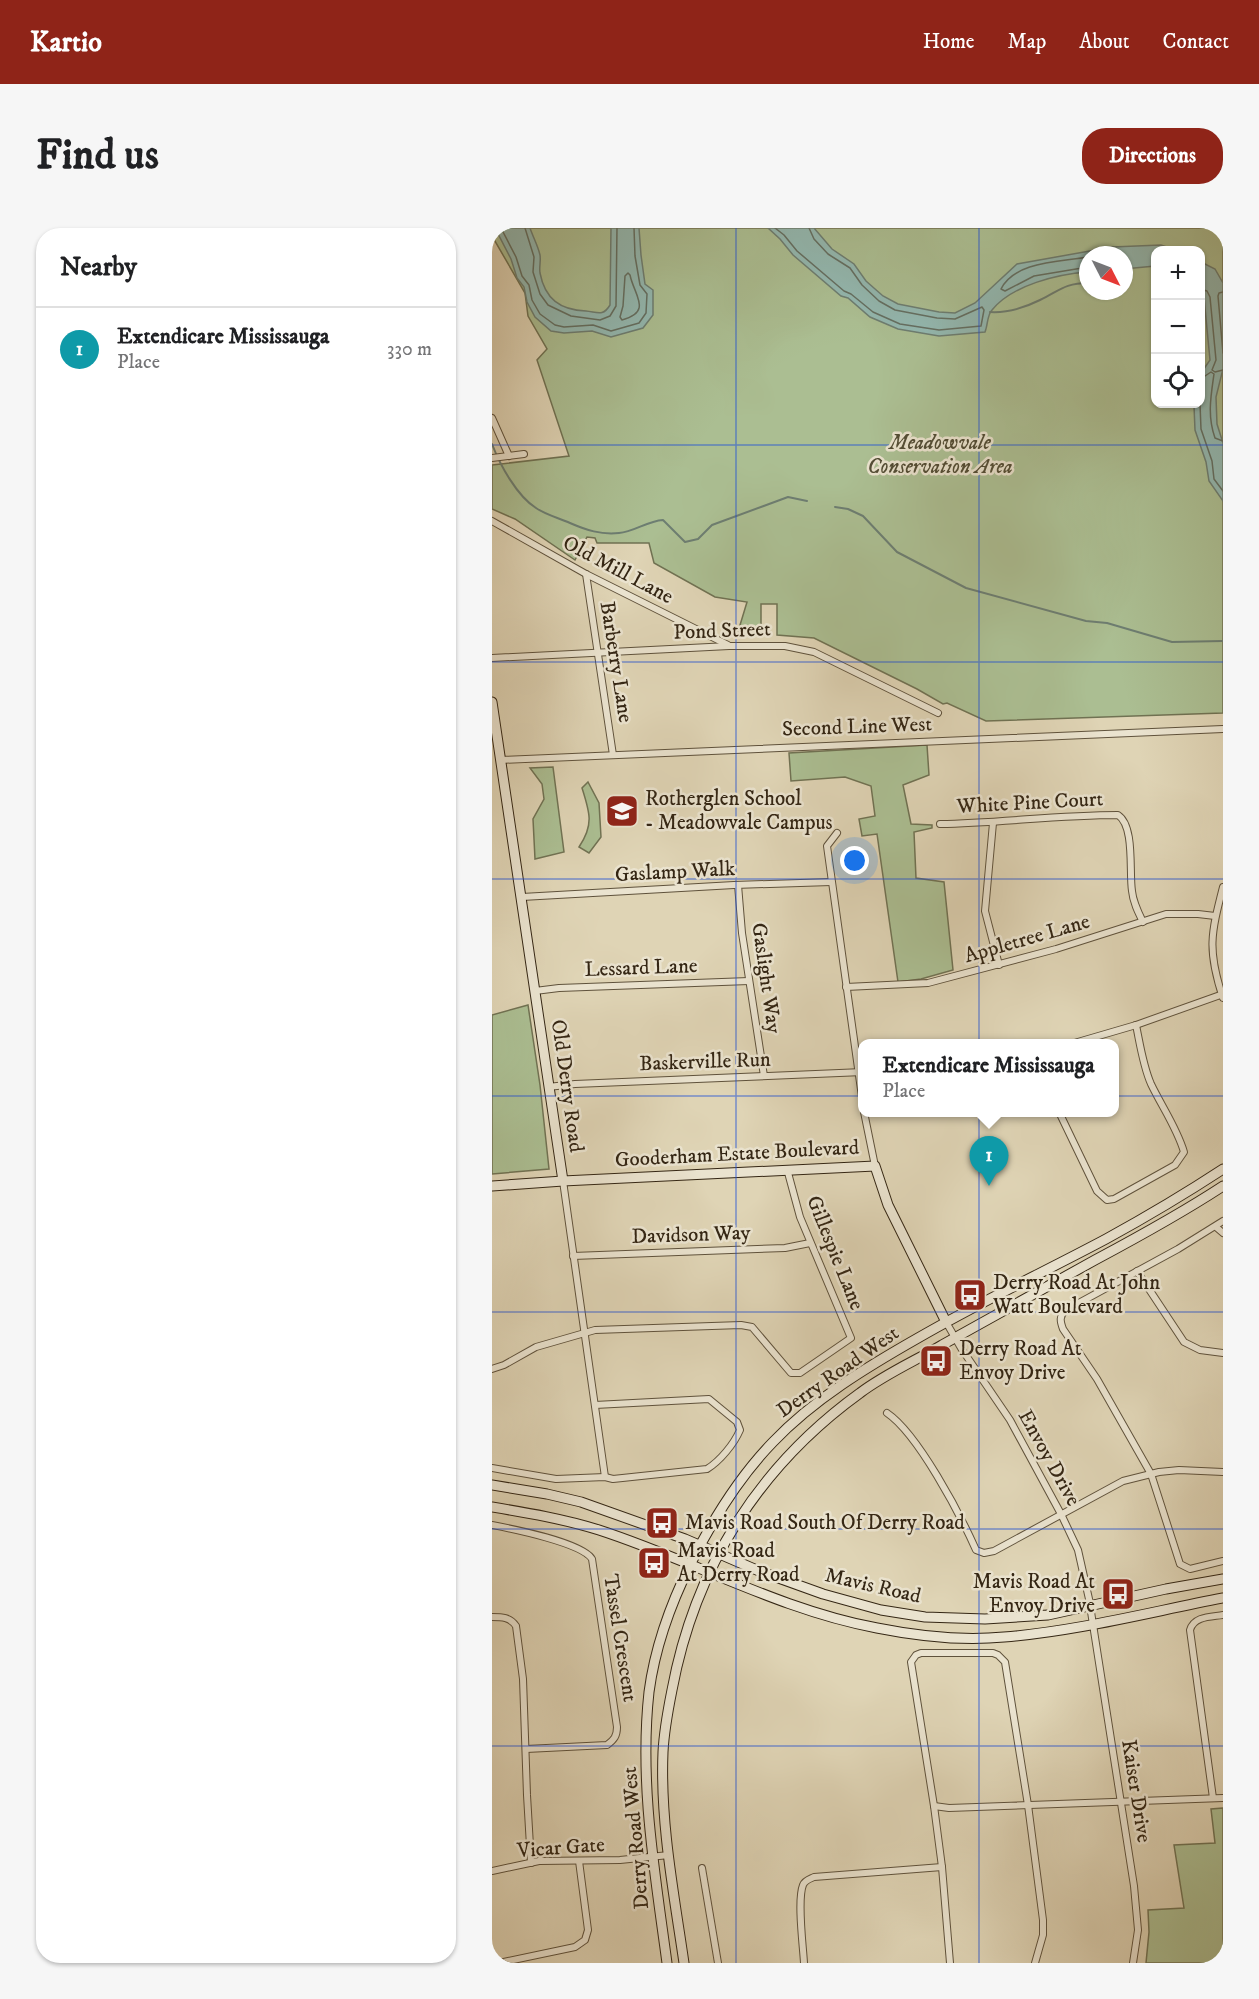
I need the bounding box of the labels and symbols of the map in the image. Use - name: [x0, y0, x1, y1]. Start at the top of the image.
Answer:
- north arrow: [1079, 246, 1133, 300]
- park label: Meadowvale Conservation Area: [867, 430, 1013, 480]
- street label: Old Mill Lane: [558, 530, 678, 610]
- street label: Barberry Lane: [594, 600, 638, 725]
- street label: Pond Street: [673, 616, 771, 646]
- street label: Second Line West: [782, 711, 933, 743]
- place label: Rotherglen School - Meadowvale Campus: [645, 786, 833, 836]
- street label: White Pine Court: [955, 786, 1104, 820]
- school or university icon: Rotherglen School - Meadowvale Campus: [604, 793, 640, 829]
- your location: [840, 846, 869, 875]
- street label: Gaslamp Walk: [614, 856, 736, 888]
- street label: Appletree Lane: [961, 909, 1093, 969]
- street label: Gaslight Way: [745, 921, 787, 1036]
- street label: Lessard Lane: [584, 953, 698, 983]
- street label: Old Derry Road: [545, 1018, 589, 1155]
- street label: Baskerville Run: [639, 1047, 771, 1077]
- street label: Gooderham Estate Boulevard: [614, 1135, 860, 1173]
- pin: 1: [970, 1136, 1008, 1186]
- street label: Gillespie Lane: [800, 1192, 870, 1314]
- street label: Davidson Way: [631, 1220, 752, 1250]
- place label: Derry Road At John Watt Boulevard: [992, 1270, 1160, 1320]
- bus stop icon: Derry Road At John Watt Boulevard: [952, 1277, 988, 1313]
- street label: Derry Road West: [772, 1320, 904, 1424]
- place label: Derry Road At Envoy Drive: [959, 1336, 1082, 1386]
- bus stop icon: Derry Road At Envoy Drive: [918, 1343, 954, 1379]
- street label: Envoy Drive: [1012, 1405, 1086, 1511]
- bus stop icon: Mavis Road South Of Derry Road: [644, 1505, 680, 1541]
- place label: Mavis Road South Of Derry Road: [685, 1510, 965, 1536]
- place label: Mavis Road At Derry Road: [677, 1538, 800, 1588]
- bus stop icon: Mavis Road At Derry Road: [636, 1545, 672, 1581]
- street label: Mavis Road: [822, 1562, 924, 1610]
- place label: Mavis Road At Envoy Drive: [973, 1569, 1095, 1619]
- street label: Tassel Crescent: [597, 1572, 643, 1704]
- bus stop icon: Mavis Road At Envoy Drive: [1100, 1576, 1136, 1612]
- street label: Kaiser Drive: [1115, 1738, 1157, 1845]
- street label: Derry Road West: [617, 1765, 655, 1910]
- street label: Vicar Gate: [515, 1832, 606, 1864]

